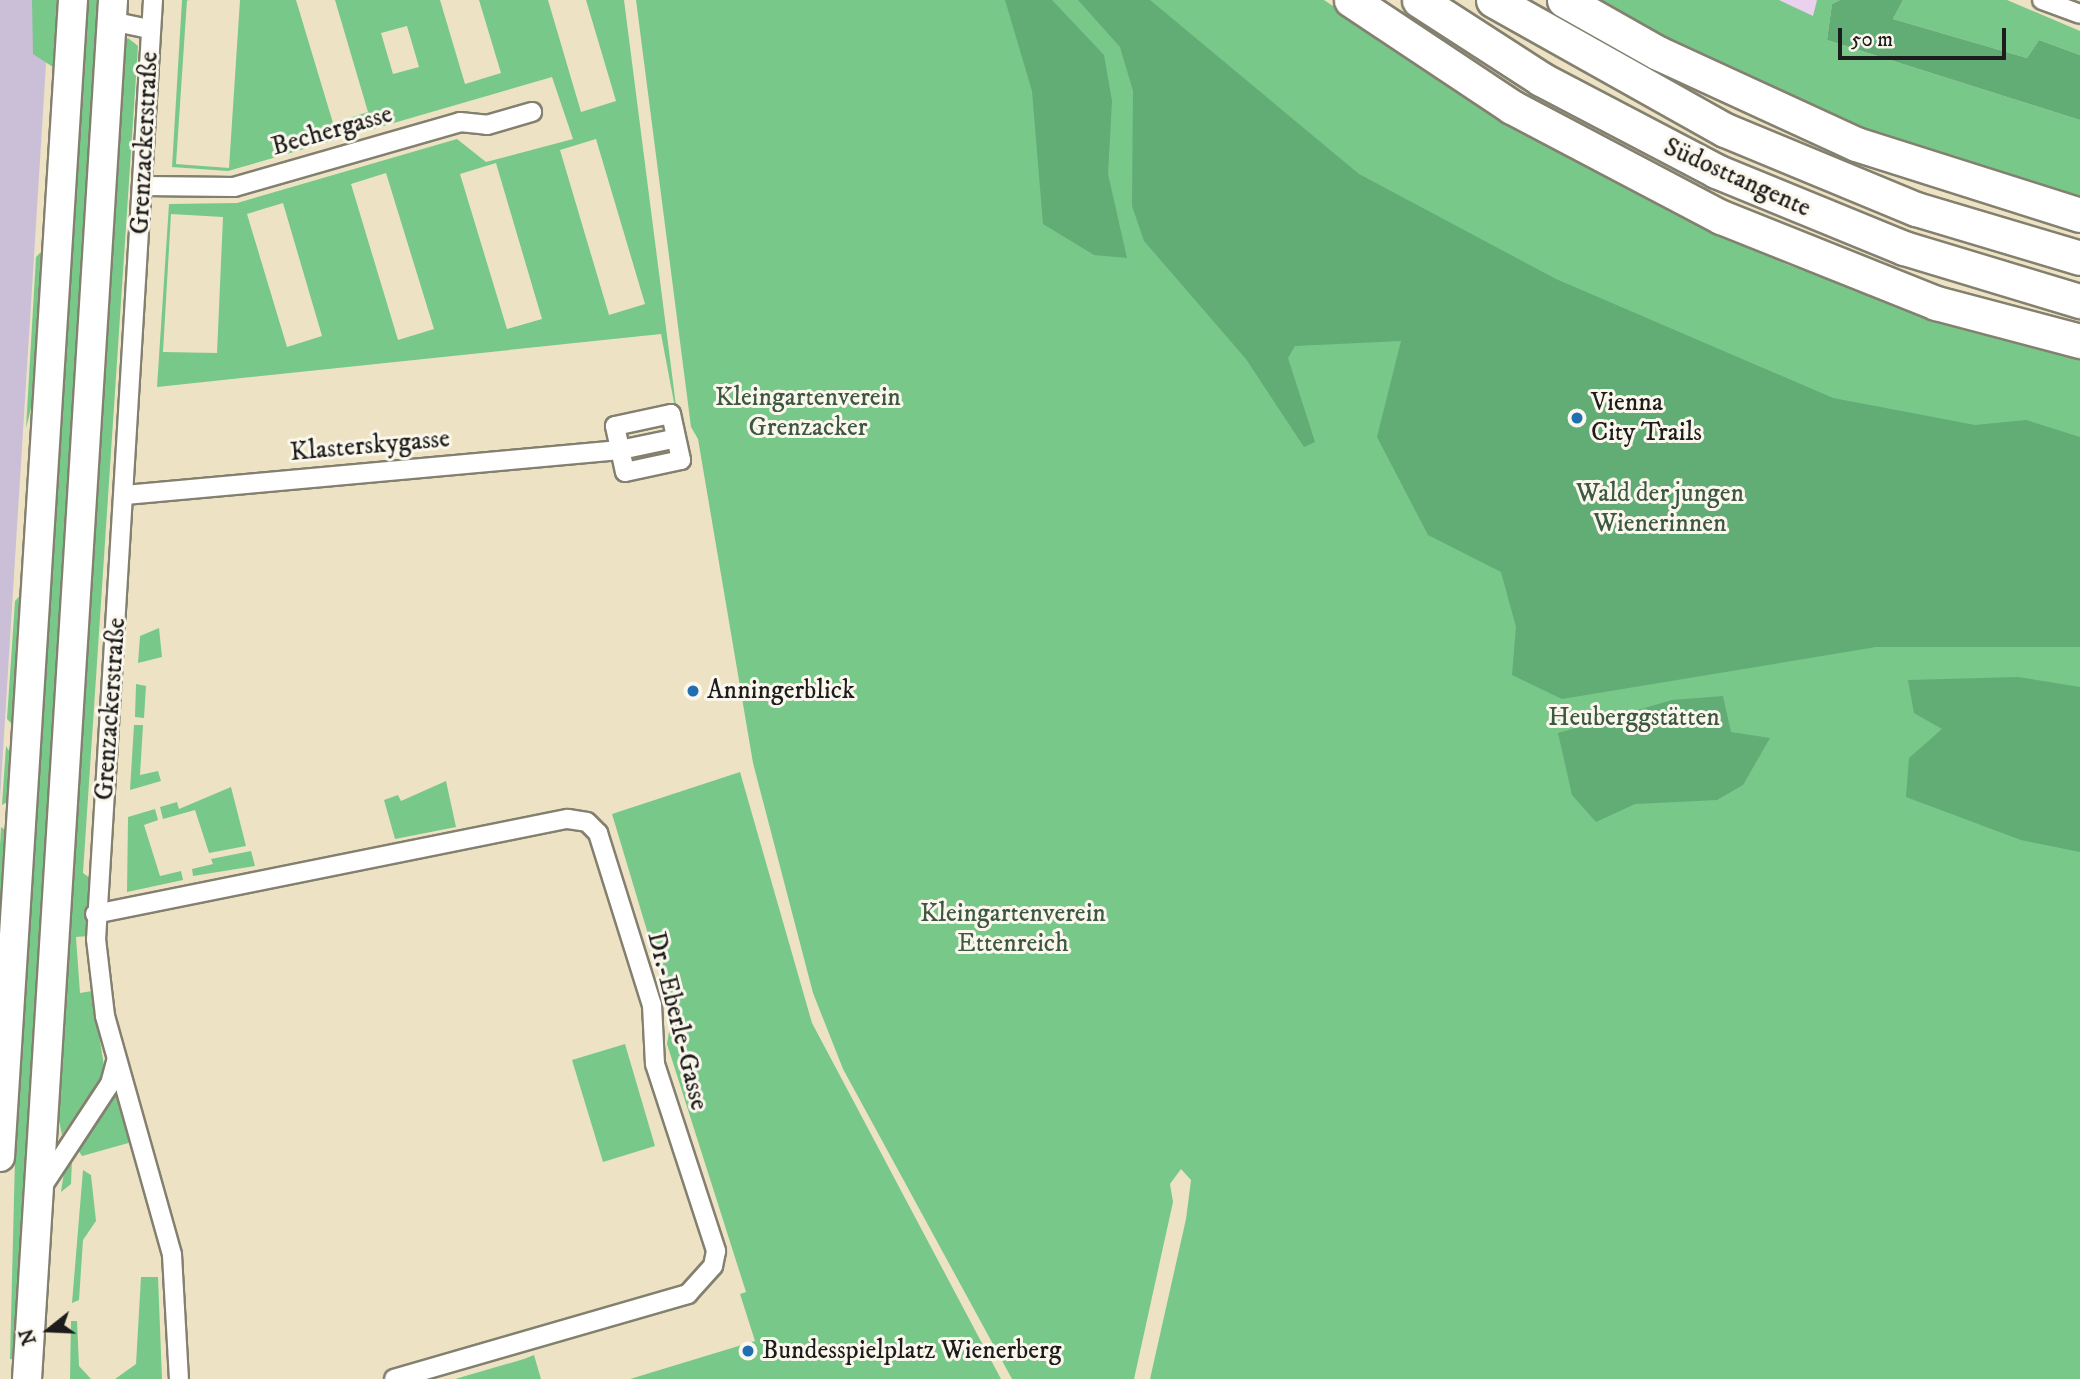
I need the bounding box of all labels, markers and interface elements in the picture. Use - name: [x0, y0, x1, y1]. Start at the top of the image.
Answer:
- scale bar: [1842, 14, 2010, 58]
- text: 50 m: [1851, 27, 1893, 53]
- street label: Grenzackerstraße: [125, 51, 165, 235]
- street label: Bechergasse: [268, 99, 396, 163]
- street label: Südosttangente: [1659, 132, 1815, 224]
- park label: Kleingartenverein Grenzacker: [715, 382, 901, 444]
- place label: Vienna City Trails: [1591, 387, 1702, 448]
- marker: Vienna City Trails: [1569, 410, 1585, 426]
- street label: Klasterskygasse: [289, 423, 451, 469]
- park label: Wald der jungen Wienerinnen: [1576, 478, 1744, 540]
- street label: Grenzackerstraße: [89, 617, 133, 801]
- place label: Anningerblick: [707, 675, 855, 707]
- marker: Anningerblick: [685, 683, 701, 699]
- park label: Heuberggstätten: [1548, 702, 1720, 734]
- park label: Kleingartenverein Ettenreich: [920, 898, 1106, 960]
- street label: Dr.-Eberle-Gasse: [640, 929, 714, 1113]
- north arrow: [14, 1295, 84, 1365]
- text: N: [15, 1326, 42, 1348]
- place label: Bundesspielplatz Wienerberg: [762, 1335, 1061, 1367]
- marker: Bundesspielplatz Wienerberg: [740, 1343, 756, 1359]

